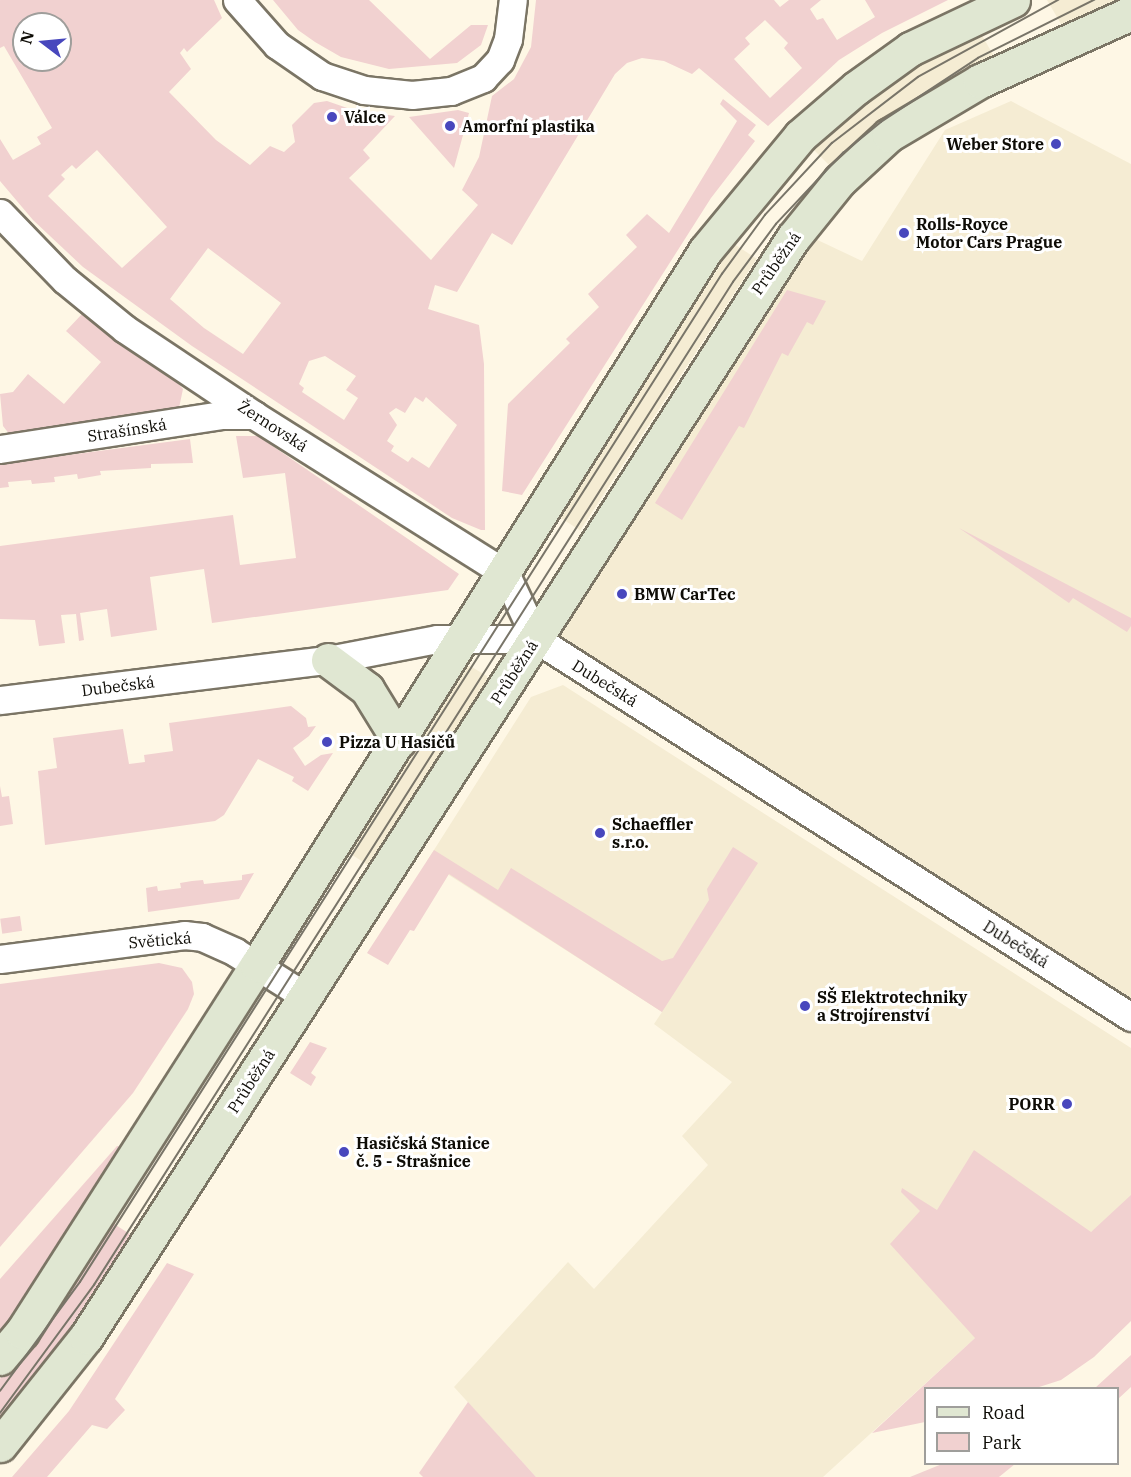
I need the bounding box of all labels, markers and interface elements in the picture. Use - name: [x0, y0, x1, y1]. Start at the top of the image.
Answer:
- north arrow: [12, 12, 72, 72]
- text: N: [15, 29, 38, 46]
- place label: Válce: [344, 107, 386, 127]
- marker: Válce: [325, 110, 339, 124]
- place label: Amorfní plastika: [462, 116, 595, 136]
- marker: Amorfní plastika: [443, 119, 457, 133]
- place label: Weber Store: [946, 134, 1044, 154]
- marker: Weber Store: [1049, 137, 1063, 151]
- place label: Rolls-Royce Motor Cars Prague: [916, 214, 1062, 252]
- marker: Rolls-Royce Motor Cars Prague: [897, 226, 911, 240]
- street label: Průběžná: [747, 228, 805, 298]
- street label: Žernovská: [235, 396, 311, 456]
- street label: Strašínská: [86, 414, 168, 446]
- place label: BMW CarTec: [634, 584, 736, 604]
- marker: BMW CarTec: [615, 587, 629, 601]
- street label: Průběžná: [486, 636, 542, 708]
- street label: Dubečská: [569, 655, 641, 711]
- street label: Dubečská: [80, 672, 156, 700]
- place label: Pizza U Hasičů: [339, 732, 455, 752]
- marker: Pizza U Hasičů: [320, 735, 334, 749]
- place label: Schaeffler s.r.o.: [612, 814, 693, 852]
- marker: Schaeffler s.r.o.: [593, 826, 607, 840]
- street label: Dubečská: [980, 916, 1052, 972]
- street label: Světická: [128, 928, 192, 952]
- place label: SŠ Elektrotechniky a Strojírenství: [817, 987, 967, 1025]
- marker: SŠ Elektrotechniky a Strojírenství: [798, 999, 812, 1013]
- street label: Průběžná: [223, 1045, 279, 1117]
- place label: PORR: [1008, 1094, 1055, 1114]
- marker: PORR: [1060, 1097, 1074, 1111]
- place label: Hasičská Stanice č. 5 - Strašnice: [356, 1133, 490, 1171]
- marker: Hasičská Stanice č. 5 - Strašnice: [337, 1145, 351, 1159]
- legend: [924, 1387, 1119, 1465]
- text: Road: [982, 1401, 1025, 1424]
- text: Park: [982, 1431, 1021, 1454]

